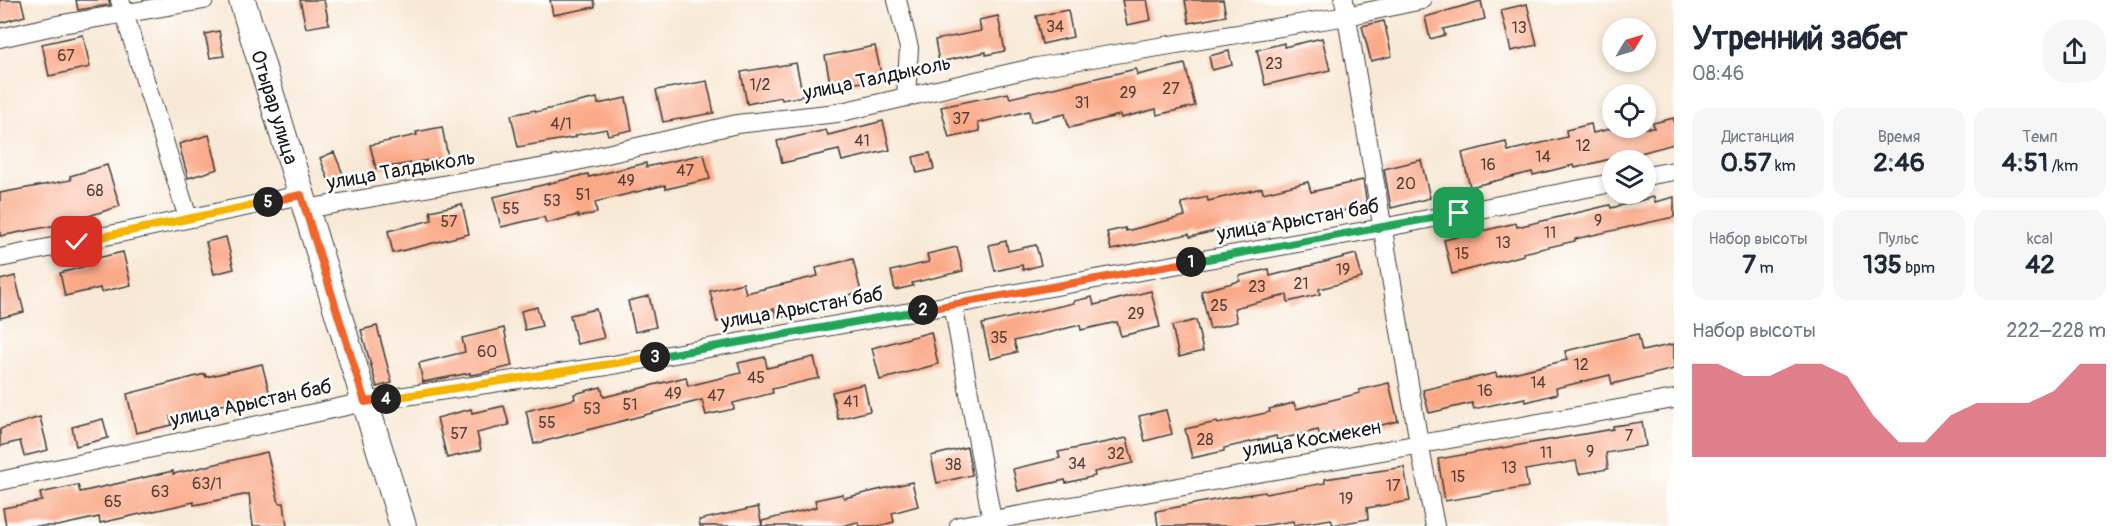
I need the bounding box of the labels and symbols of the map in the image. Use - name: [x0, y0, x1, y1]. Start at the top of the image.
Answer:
- house number: 34: [1046, 17, 1064, 37]
- house number: 13: [1511, 18, 1527, 38]
- north arrow: [1602, 18, 1656, 72]
- house number: 67: [57, 46, 75, 66]
- street label: Отырар улица: [246, 47, 304, 167]
- street label: улица Талдыколь: [800, 50, 953, 106]
- house number: 23: [1265, 54, 1283, 74]
- house number: 1/2: [750, 75, 771, 95]
- house number: 27: [1162, 79, 1180, 99]
- house number: 29: [1119, 83, 1137, 103]
- house number: 31: [1074, 93, 1090, 113]
- house number: 37: [952, 109, 970, 129]
- house number: 4/1: [550, 114, 572, 134]
- house number: 41: [854, 131, 870, 151]
- house number: 12: [1575, 136, 1591, 156]
- street label: улица Талдыколь: [324, 145, 477, 196]
- house number: 14: [1535, 147, 1551, 167]
- house number: 16: [1480, 155, 1496, 175]
- house number: 47: [676, 161, 694, 181]
- house number: 49: [617, 171, 635, 191]
- house number: 20: [1396, 174, 1416, 194]
- house number: 68: [86, 181, 104, 201]
- house number: 51: [576, 185, 590, 205]
- pin: 5: [253, 187, 283, 217]
- pin: [1433, 187, 1484, 238]
- house number: 53: [543, 191, 561, 211]
- street label: улица Арыстан баб: [1214, 193, 1381, 247]
- house number: 55: [502, 199, 520, 219]
- house number: 9: [1594, 211, 1602, 231]
- house number: 57: [440, 212, 458, 232]
- pin: [51, 216, 102, 267]
- house number: 11: [1544, 223, 1556, 243]
- house number: 13: [1495, 233, 1511, 253]
- house number: 15: [1455, 244, 1469, 264]
- pin: 1: [1176, 247, 1206, 277]
- house number: 19: [1336, 260, 1350, 280]
- house number: 21: [1293, 274, 1309, 294]
- house number: 23: [1248, 277, 1266, 297]
- street label: улица Арыстан баб: [718, 281, 885, 335]
- pin: 2: [908, 295, 938, 325]
- house number: 25: [1210, 296, 1228, 316]
- house number: 29: [1127, 304, 1145, 324]
- house number: 35: [990, 328, 1008, 348]
- house number: 60: [477, 342, 497, 362]
- pin: 3: [640, 342, 670, 372]
- house number: 12: [1573, 355, 1589, 375]
- house number: 45: [747, 368, 765, 388]
- house number: 14: [1530, 373, 1546, 393]
- street label: улица Арыстан баб: [167, 374, 334, 433]
- house number: 16: [1477, 381, 1493, 401]
- pin: 4: [371, 384, 401, 414]
- house number: 49: [664, 384, 682, 404]
- house number: 47: [707, 386, 725, 406]
- house number: 41: [843, 392, 859, 412]
- house number: 51: [623, 395, 637, 415]
- house number: 53: [583, 399, 601, 419]
- house number: 55: [538, 413, 556, 433]
- street label: улица Космекен: [1240, 415, 1383, 464]
- house number: 57: [450, 424, 468, 444]
- house number: 7: [1625, 426, 1634, 446]
- house number: 28: [1196, 430, 1214, 450]
- house number: 9: [1586, 442, 1594, 462]
- house number: 11: [1540, 443, 1552, 463]
- house number: 32: [1107, 444, 1125, 464]
- house number: 34: [1068, 454, 1086, 474]
- house number: 38: [945, 455, 962, 475]
- house number: 13: [1501, 458, 1517, 478]
- house number: 15: [1451, 467, 1465, 487]
- house number: 63/1: [192, 474, 222, 494]
- house number: 17: [1386, 476, 1401, 496]
- house number: 63: [151, 482, 169, 502]
- house number: 19: [1339, 489, 1353, 509]
- house number: 65: [104, 492, 122, 512]

